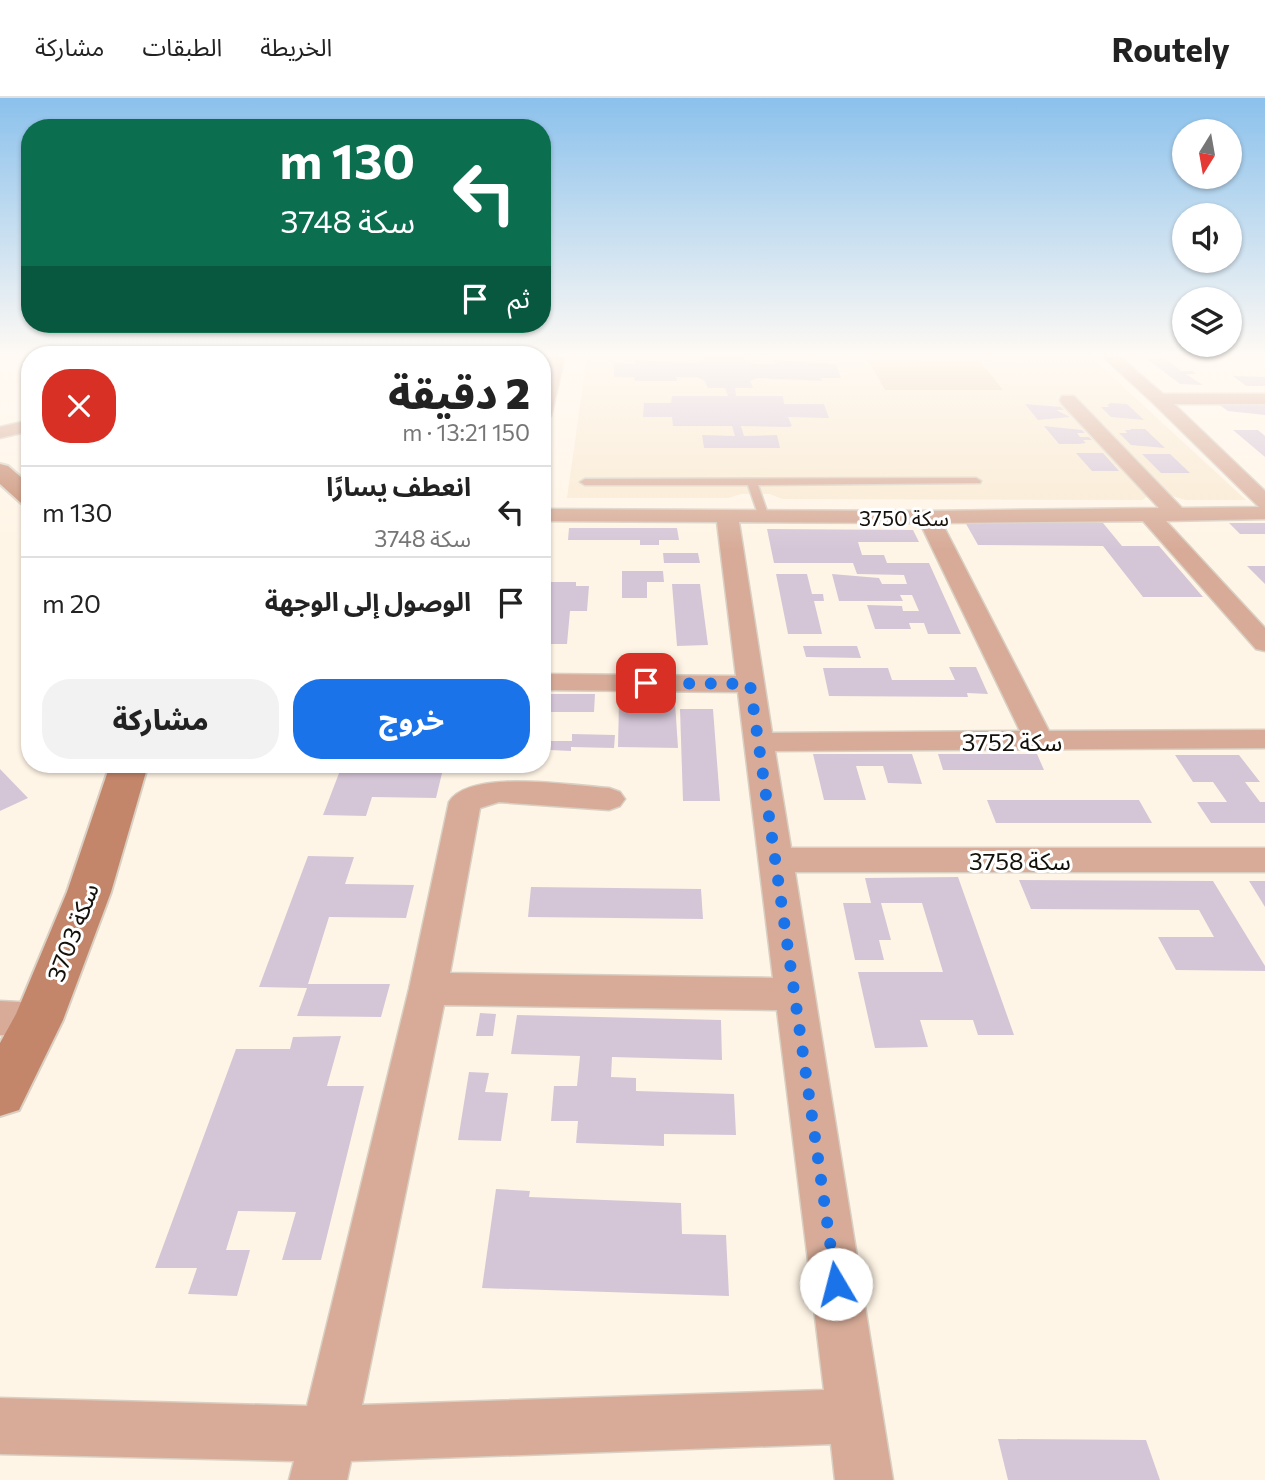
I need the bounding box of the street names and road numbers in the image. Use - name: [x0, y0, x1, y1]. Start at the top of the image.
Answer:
- street label: سكة 3750: [859, 505, 949, 530]
- street label: سكة 3752: [962, 727, 1062, 756]
- street label: سكة 3758: [969, 846, 1071, 875]
- street label: سكة 3703: [40, 879, 104, 985]

